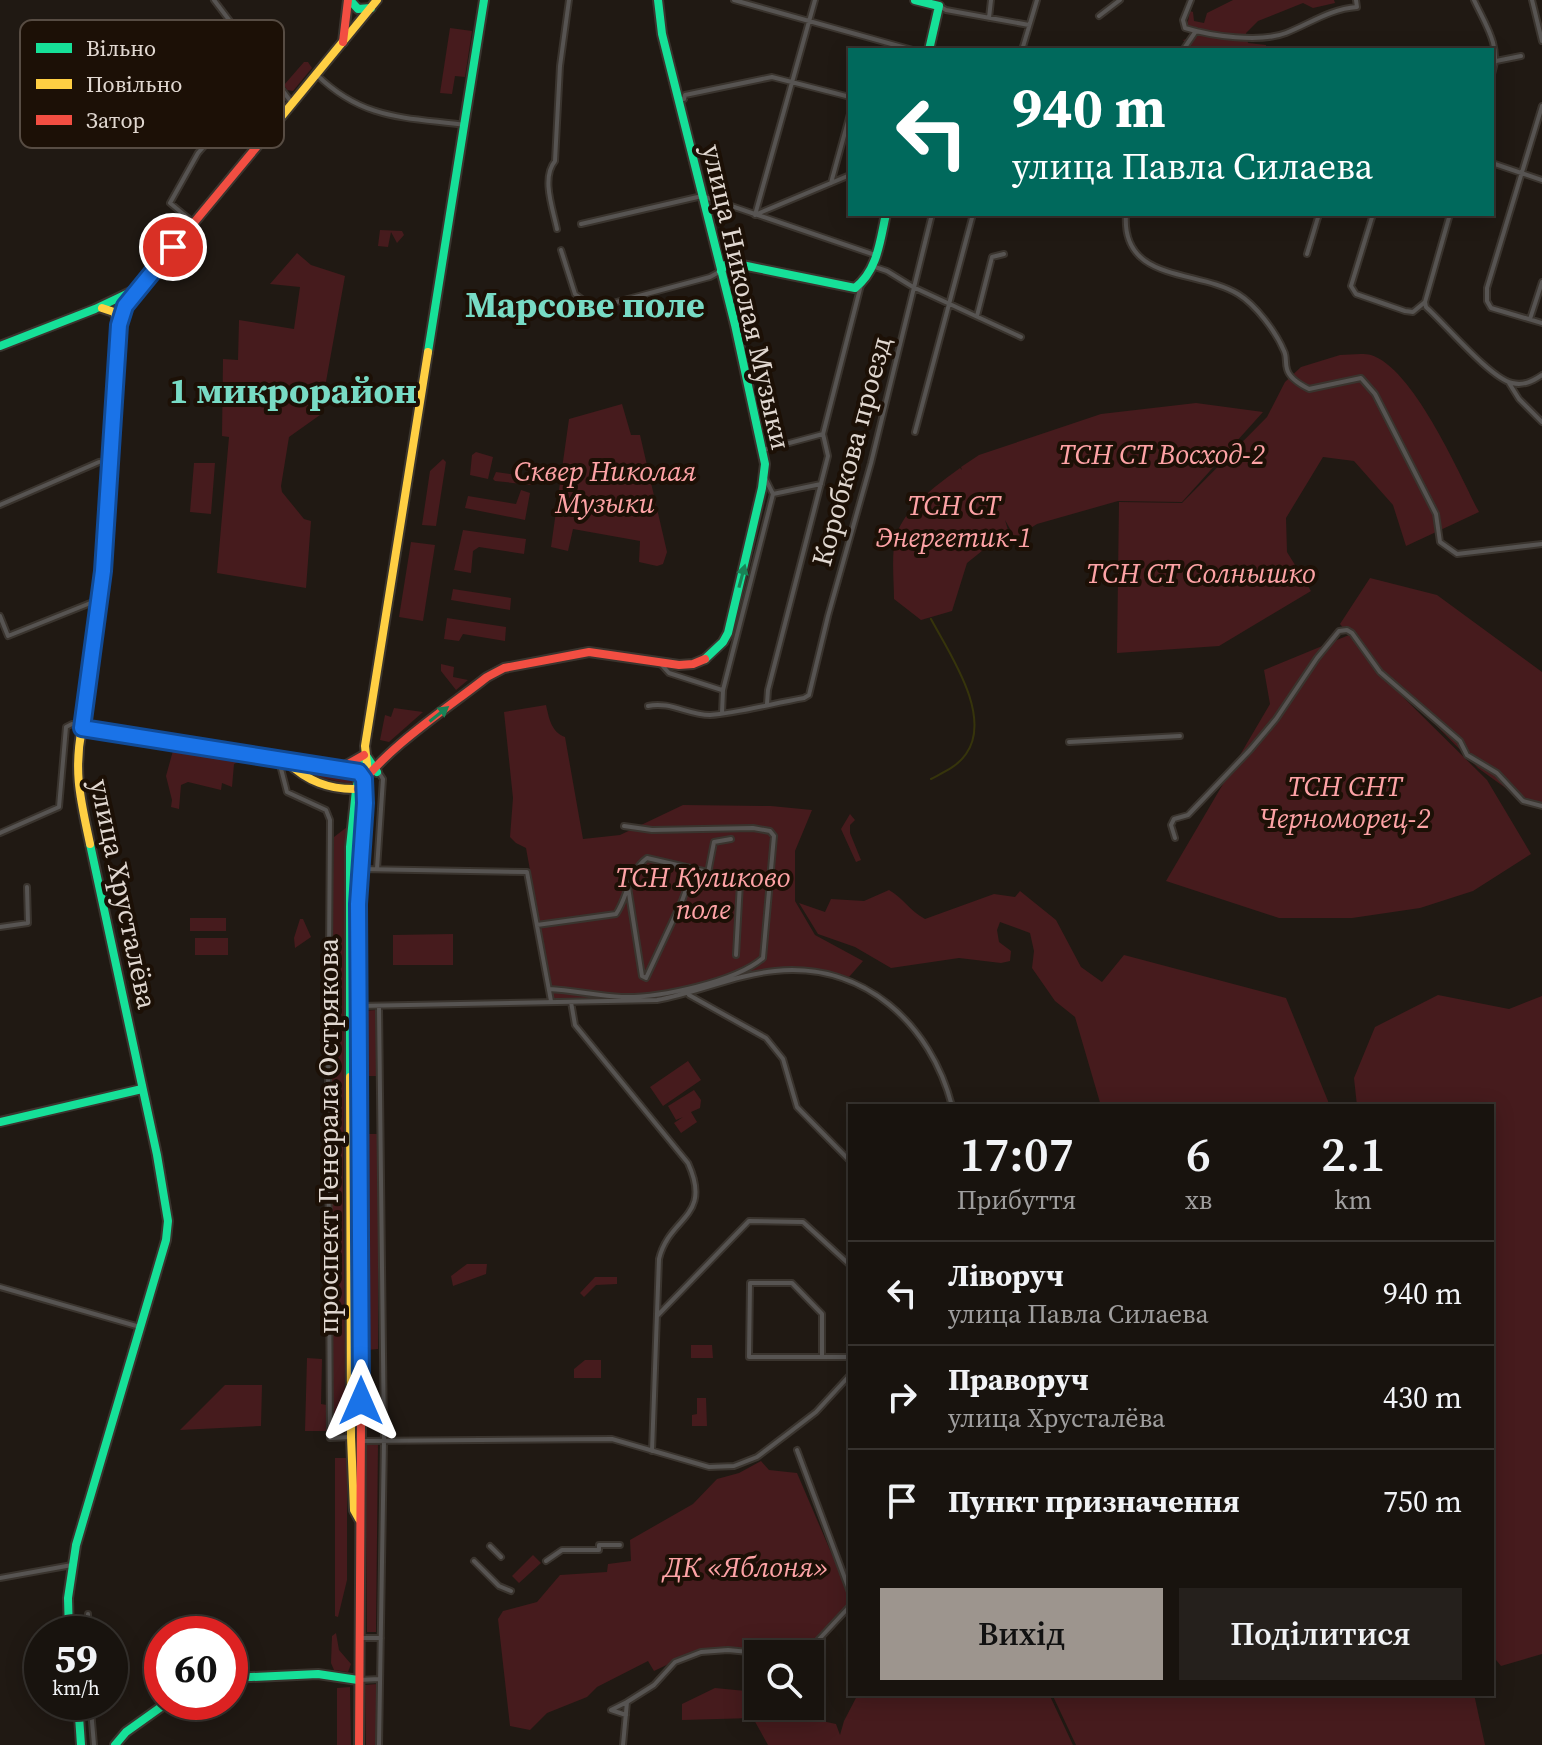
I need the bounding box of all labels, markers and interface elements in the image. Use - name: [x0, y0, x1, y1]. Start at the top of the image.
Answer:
- legend: [20, 20, 284, 148]
- text: Вільно: [86, 33, 156, 63]
- text: Повільно: [86, 69, 182, 99]
- text: 940 m: [1012, 69, 1166, 146]
- icon: left: [880, 80, 984, 184]
- text: Затор: [86, 105, 145, 135]
- street label: улица Николая Музыки: [693, 141, 801, 453]
- text: улица Павла Силаева: [1012, 142, 1373, 191]
- pin: [139, 213, 207, 281]
- icon: arrive: [151, 225, 195, 269]
- district label: Марсове поле: [465, 280, 705, 329]
- street label: Коробкова проезд: [802, 332, 900, 570]
- district label: 1 микрорайон: [169, 366, 417, 415]
- park label: ТСН СТ Восход-2: [1059, 435, 1265, 473]
- park label: Сквер Николая Музыки: [514, 452, 696, 522]
- park label: ТСН СТ Энергетик-1: [876, 486, 1032, 556]
- park label: ТСН СТ Солнышко: [1086, 554, 1316, 592]
- one-way arrow: [736, 563, 748, 588]
- one-way arrow: [429, 706, 449, 723]
- park label: ТСН СНТ Черноморец-2: [1259, 767, 1431, 837]
- street label: улица Хрусталёва: [81, 776, 167, 1013]
- park label: ТСН Куликово поле: [616, 858, 790, 928]
- street label: проспект Генерала Острякова: [309, 937, 347, 1334]
- text: 17:07: [959, 1121, 1074, 1187]
- text: 6: [1186, 1121, 1211, 1187]
- text: 2.1: [1321, 1121, 1385, 1187]
- text: Прибуття: [957, 1182, 1076, 1218]
- text: хв: [1185, 1182, 1212, 1218]
- text: km: [1334, 1182, 1372, 1218]
- text: Ліворуч: [948, 1255, 1064, 1296]
- icon: left: [880, 1271, 924, 1315]
- text: 940 m: [1383, 1273, 1462, 1314]
- text: улица Павла Силаева: [948, 1296, 1209, 1332]
- position arrow: [319, 1359, 403, 1443]
- text: Праворуч: [948, 1359, 1089, 1400]
- icon: right: [880, 1375, 924, 1419]
- text: 430 m: [1383, 1377, 1462, 1418]
- text: улица Хрусталёва: [948, 1400, 1165, 1436]
- icon: arrive: [880, 1479, 924, 1523]
- text: Пункт призначення: [948, 1481, 1240, 1522]
- text: 750 m: [1383, 1481, 1462, 1522]
- park label: ДК «Яблоня»: [661, 1548, 829, 1586]
- button: Вихід: [880, 1588, 1163, 1680]
- button: Поділитися: [1179, 1588, 1462, 1680]
- speed limit sign: 60: [144, 1616, 248, 1720]
- text: 59: [54, 1631, 98, 1685]
- map controls: [744, 1640, 824, 1720]
- button: search: [744, 1640, 824, 1720]
- text: km/h: [52, 1674, 100, 1702]

